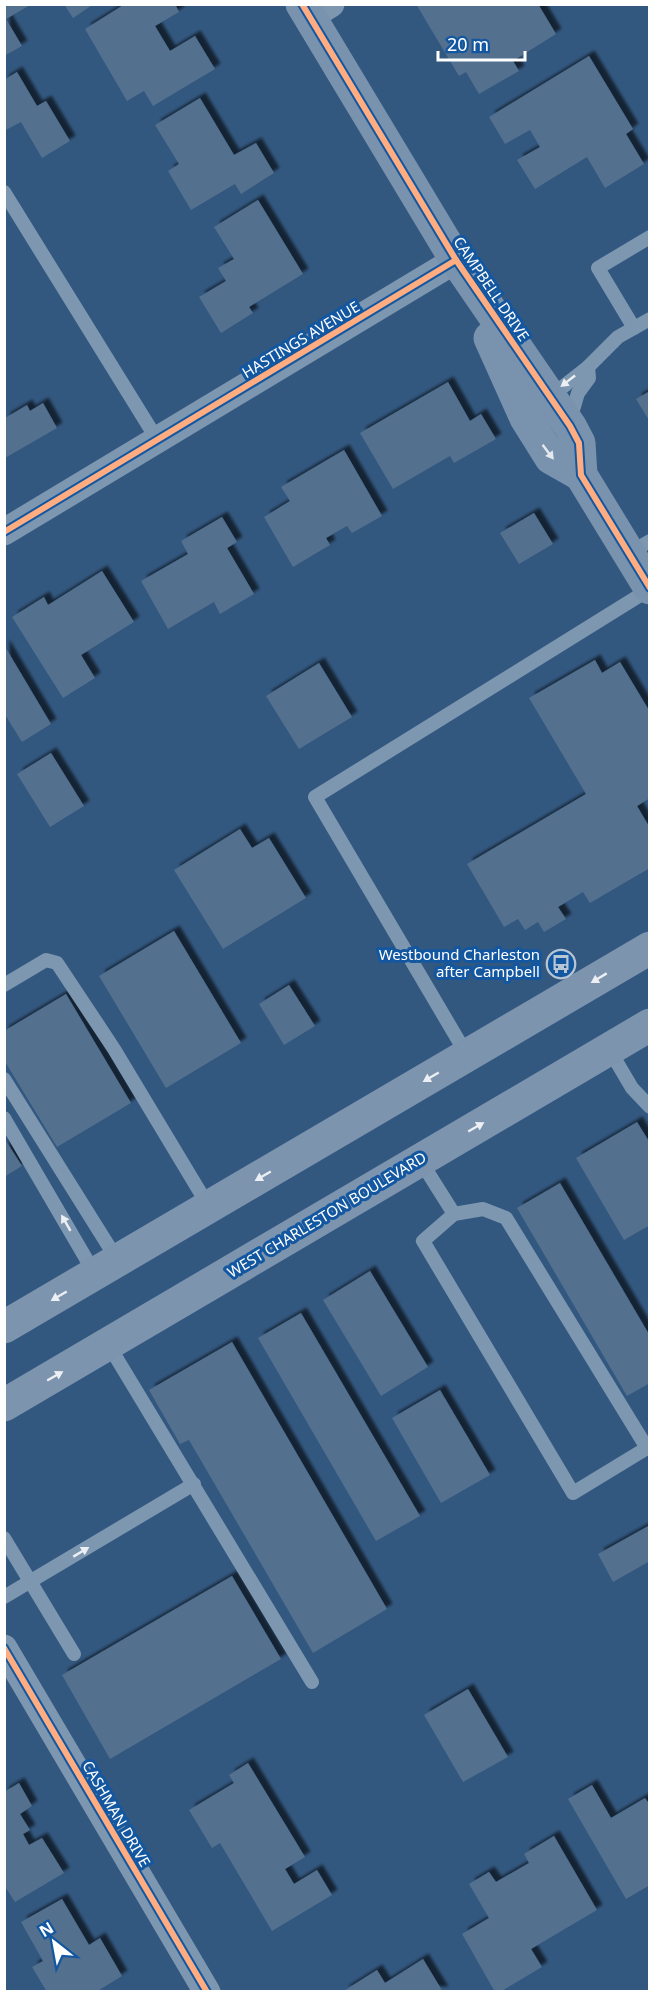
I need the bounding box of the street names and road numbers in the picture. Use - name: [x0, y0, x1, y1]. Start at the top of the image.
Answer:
- street label: CAMPBELL DRIVE: [449, 232, 534, 345]
- street label: HASTINGS AVENUE: [238, 296, 363, 382]
- street label: WEST CHARLESTON BOULEVARD: [223, 1147, 430, 1282]
- street label: CASHMAN DRIVE: [78, 1757, 155, 1870]

